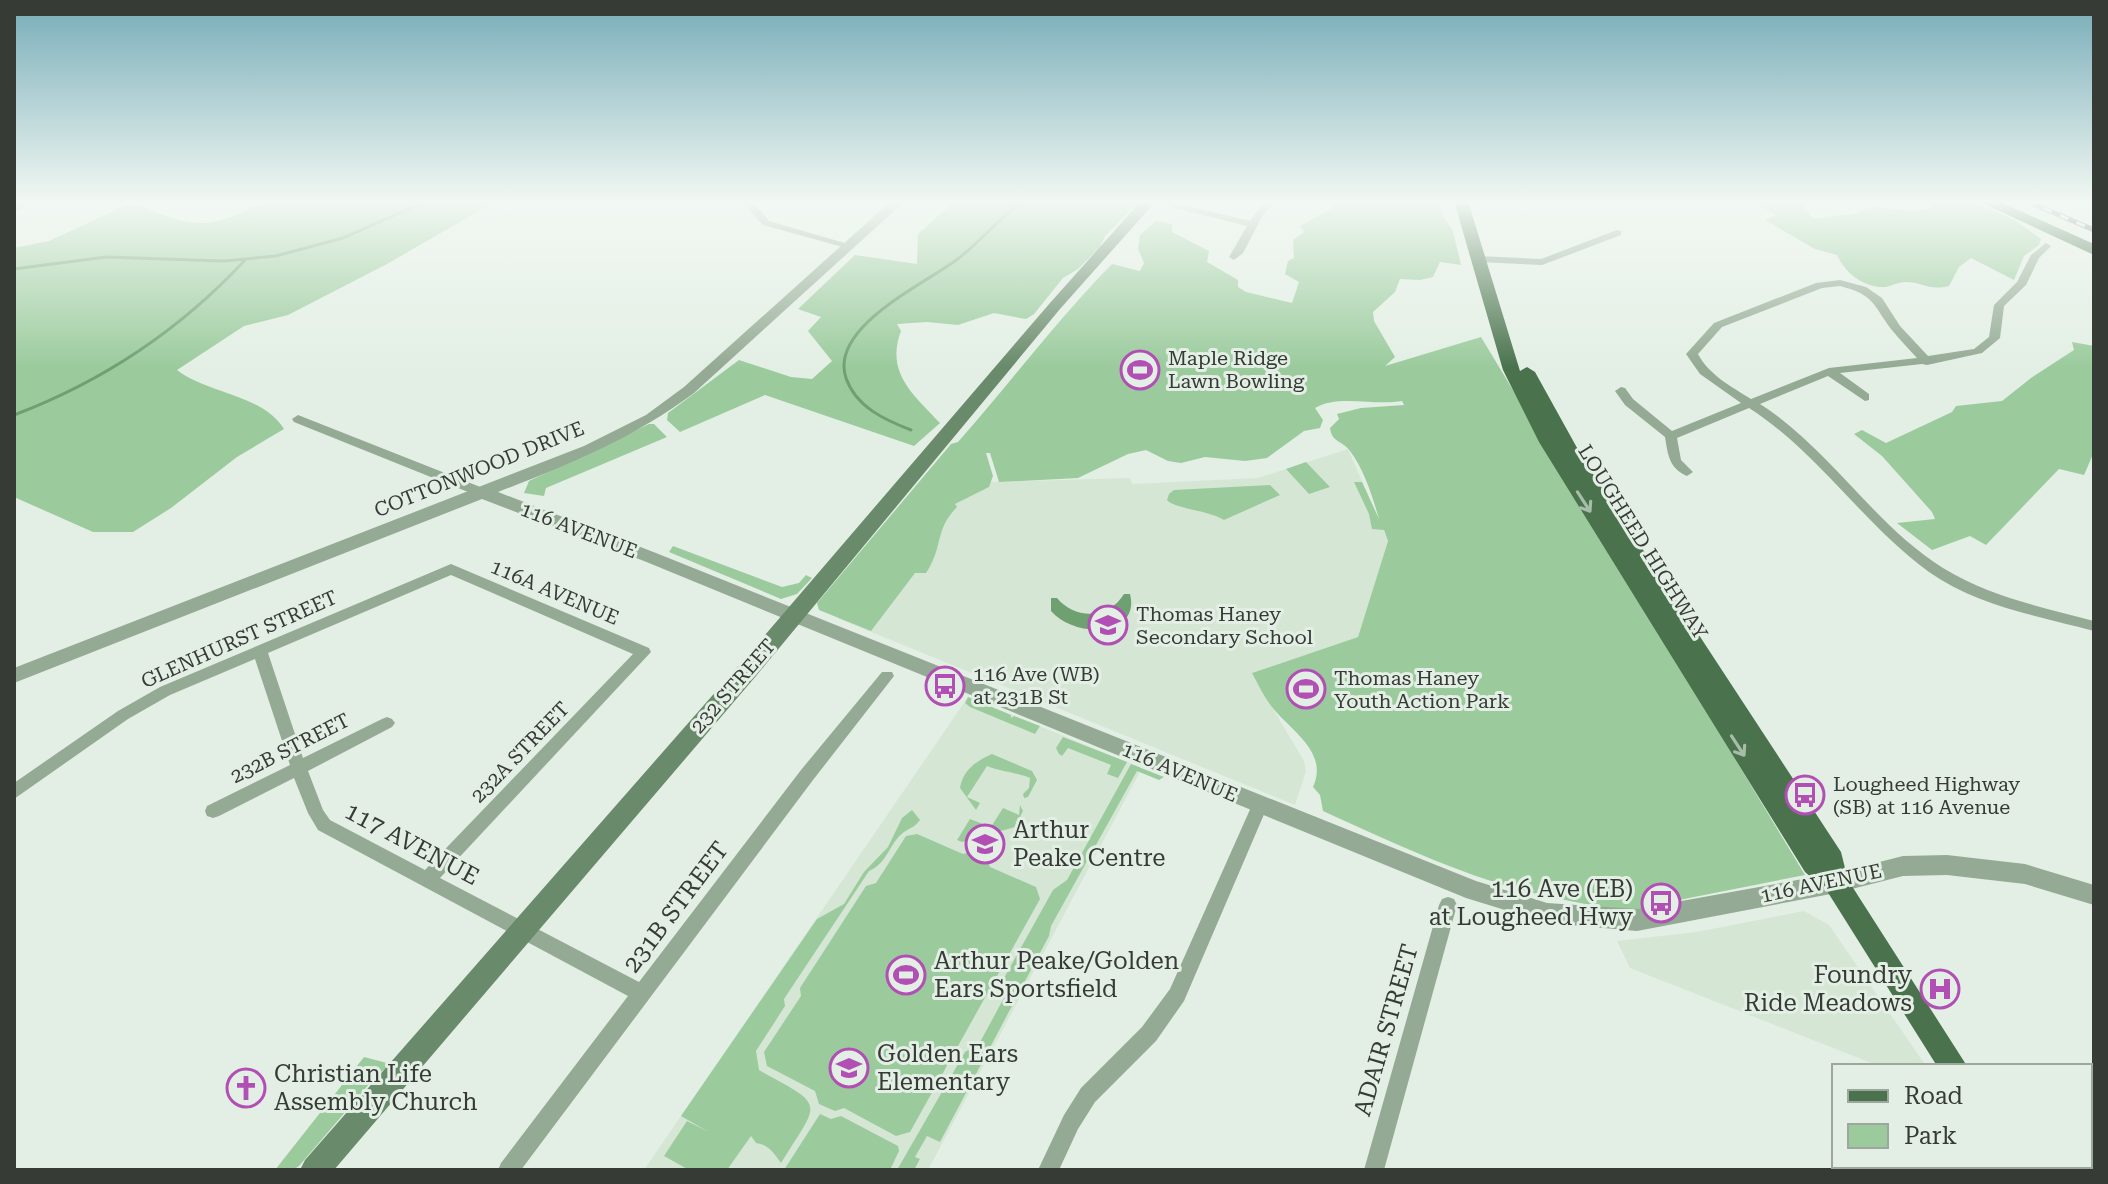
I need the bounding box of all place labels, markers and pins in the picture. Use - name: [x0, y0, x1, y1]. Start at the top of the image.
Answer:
- place label: Maple Ridge Lawn Bowling: [1168, 346, 1305, 393]
- sports icon: Maple Ridge Lawn Bowling: [1119, 349, 1161, 391]
- place label: Thomas Haney Secondary School: [1136, 602, 1313, 649]
- school or university icon: Thomas Haney Secondary School: [1087, 604, 1129, 646]
- place label: 116 Ave (WB) at 231B St: [973, 662, 1100, 709]
- bus stop icon: 116 Ave (WB) at 231B St: [924, 665, 966, 707]
- place label: Thomas Haney Youth Action Park: [1334, 666, 1510, 713]
- sports icon: Thomas Haney Youth Action Park: [1285, 668, 1327, 710]
- place label: Lougheed Highway (SB) at 116 Avenue: [1833, 772, 2020, 819]
- bus stop icon: Lougheed Highway (SB) at 116 Avenue: [1784, 774, 1826, 816]
- place label: Arthur Peake Centre: [1013, 816, 1165, 872]
- school or university icon: Arthur Peake Centre: [964, 823, 1006, 865]
- place label: 116 Ave (EB) at Lougheed Hwy: [1429, 875, 1634, 931]
- bus stop icon: 116 Ave (EB) at Lougheed Hwy: [1640, 882, 1682, 924]
- place label: Arthur Peake/Golden Ears Sportsfield: [934, 947, 1179, 1003]
- sports icon: Arthur Peake/Golden Ears Sportsfield: [885, 954, 927, 996]
- place label: Foundry Ride Meadows: [1744, 961, 1913, 1017]
- hospital icon: Foundry Ride Meadows: [1919, 968, 1961, 1010]
- place label: Golden Ears Elementary: [877, 1040, 1018, 1096]
- school or university icon: Golden Ears Elementary: [828, 1047, 870, 1089]
- place label: Christian Life Assembly Church: [274, 1060, 477, 1116]
- church icon: Christian Life Assembly Church: [225, 1067, 267, 1109]

